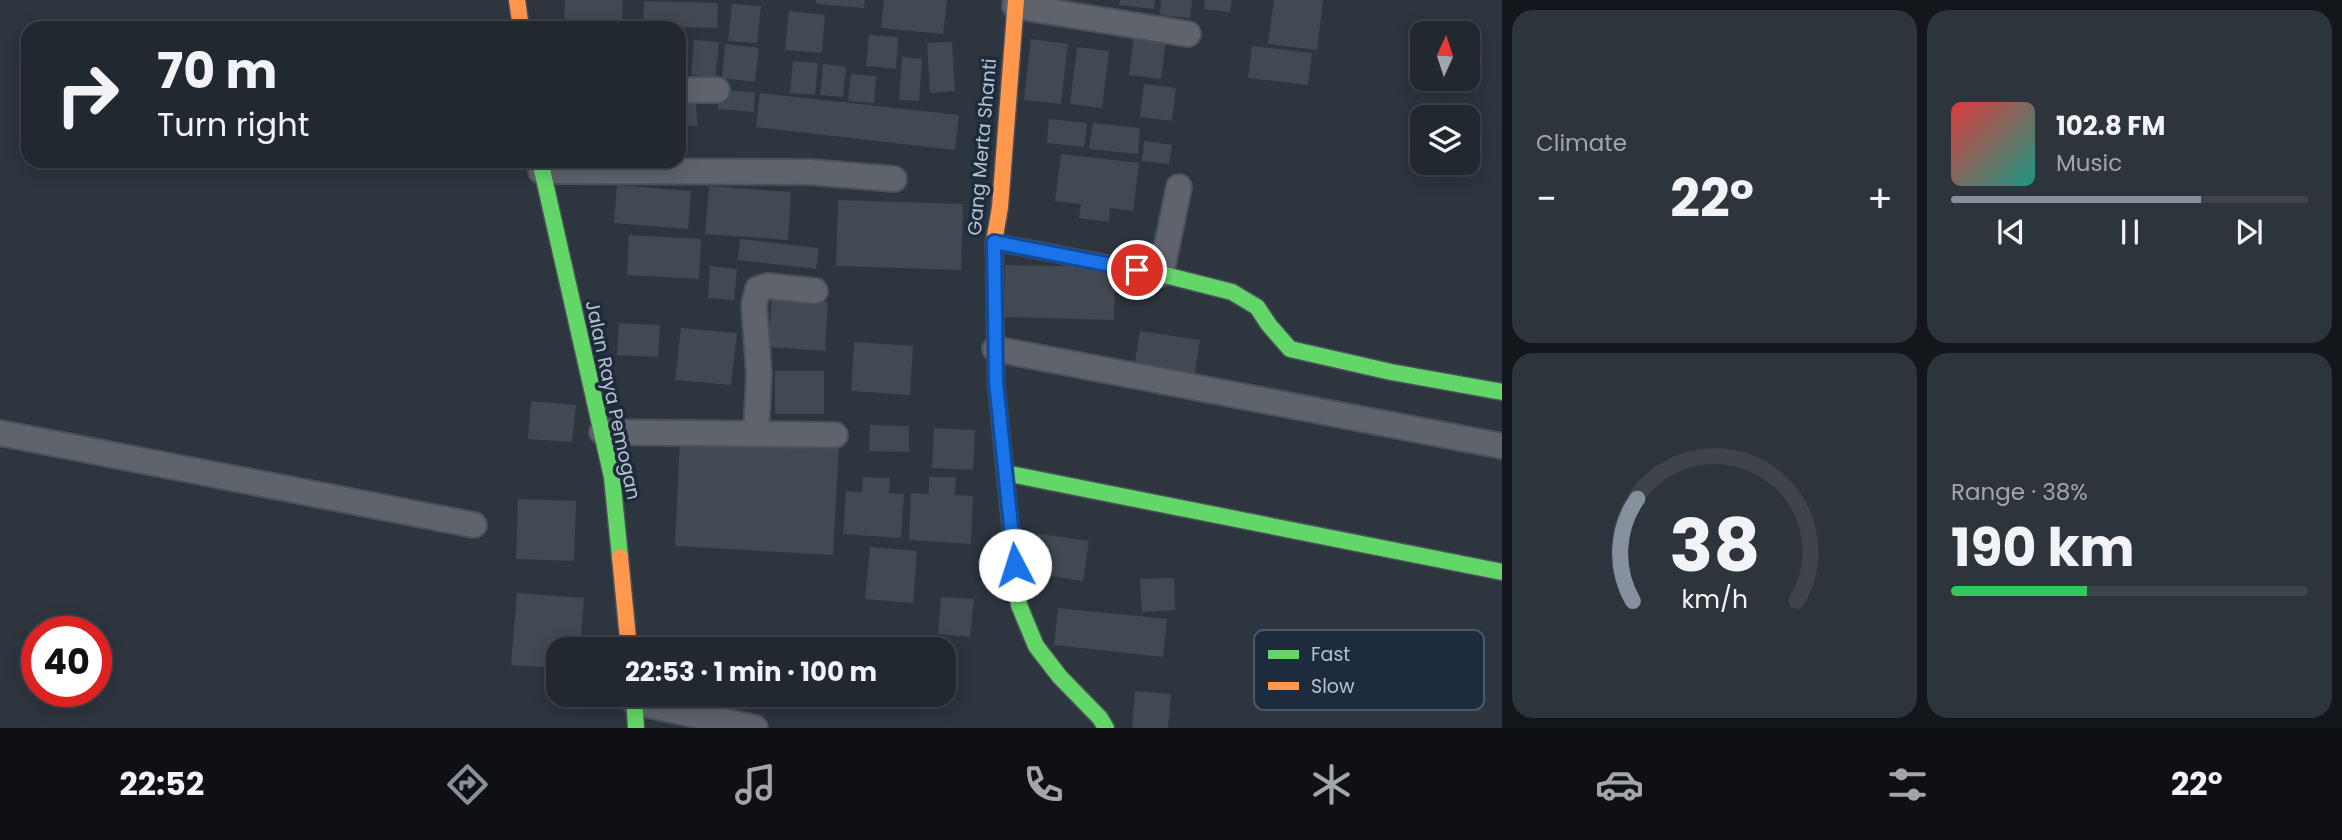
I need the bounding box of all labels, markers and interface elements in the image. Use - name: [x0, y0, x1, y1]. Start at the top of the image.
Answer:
- north arrow: [1410, 21, 1480, 91]
- map controls: [1410, 21, 1480, 175]
- text: 70 m: [157, 37, 277, 105]
- icon: right: [42, 49, 133, 140]
- street label: Gang Merta Shanti: [961, 57, 1003, 237]
- text: Turn right: [157, 102, 309, 147]
- button: layers: [1410, 105, 1480, 175]
- text: 102.8 FM: [2056, 108, 2165, 144]
- text: Climate: [1536, 127, 1627, 159]
- text: Music: [2056, 147, 2122, 179]
- text: 22°: [1670, 162, 1754, 235]
- text: −: [1536, 172, 1557, 225]
- text: +: [1867, 172, 1893, 225]
- icon: previous: [1992, 213, 2030, 251]
- icon: pause: [2111, 213, 2149, 251]
- icon: next: [2230, 213, 2268, 251]
- pin: [1107, 240, 1167, 300]
- icon: arrive: [1118, 251, 1156, 289]
- street label: Jalan Raya Pemogan: [579, 298, 647, 502]
- text: Range · 38%: [1951, 476, 2088, 508]
- text: 38: [1669, 496, 1760, 597]
- text: 190 km: [1951, 511, 2135, 584]
- position arrow: [978, 528, 1052, 602]
- text: km/h: [1681, 582, 1748, 617]
- speed limit sign: 40: [21, 616, 112, 707]
- legend: [1254, 630, 1484, 710]
- text: Fast: [1311, 641, 1350, 668]
- text: 22:53 · 1 min · 100 m: [625, 654, 877, 690]
- text: Slow: [1311, 673, 1355, 700]
- icon: directions: [443, 760, 492, 809]
- icon: music: [731, 760, 780, 809]
- icon: phone: [1019, 760, 1068, 809]
- icon: climate: [1307, 760, 1356, 809]
- icon: car: [1595, 760, 1644, 809]
- icon: filters: [1883, 760, 1932, 809]
- text: 22:52: [119, 761, 204, 806]
- text: 22°: [2171, 761, 2222, 806]

